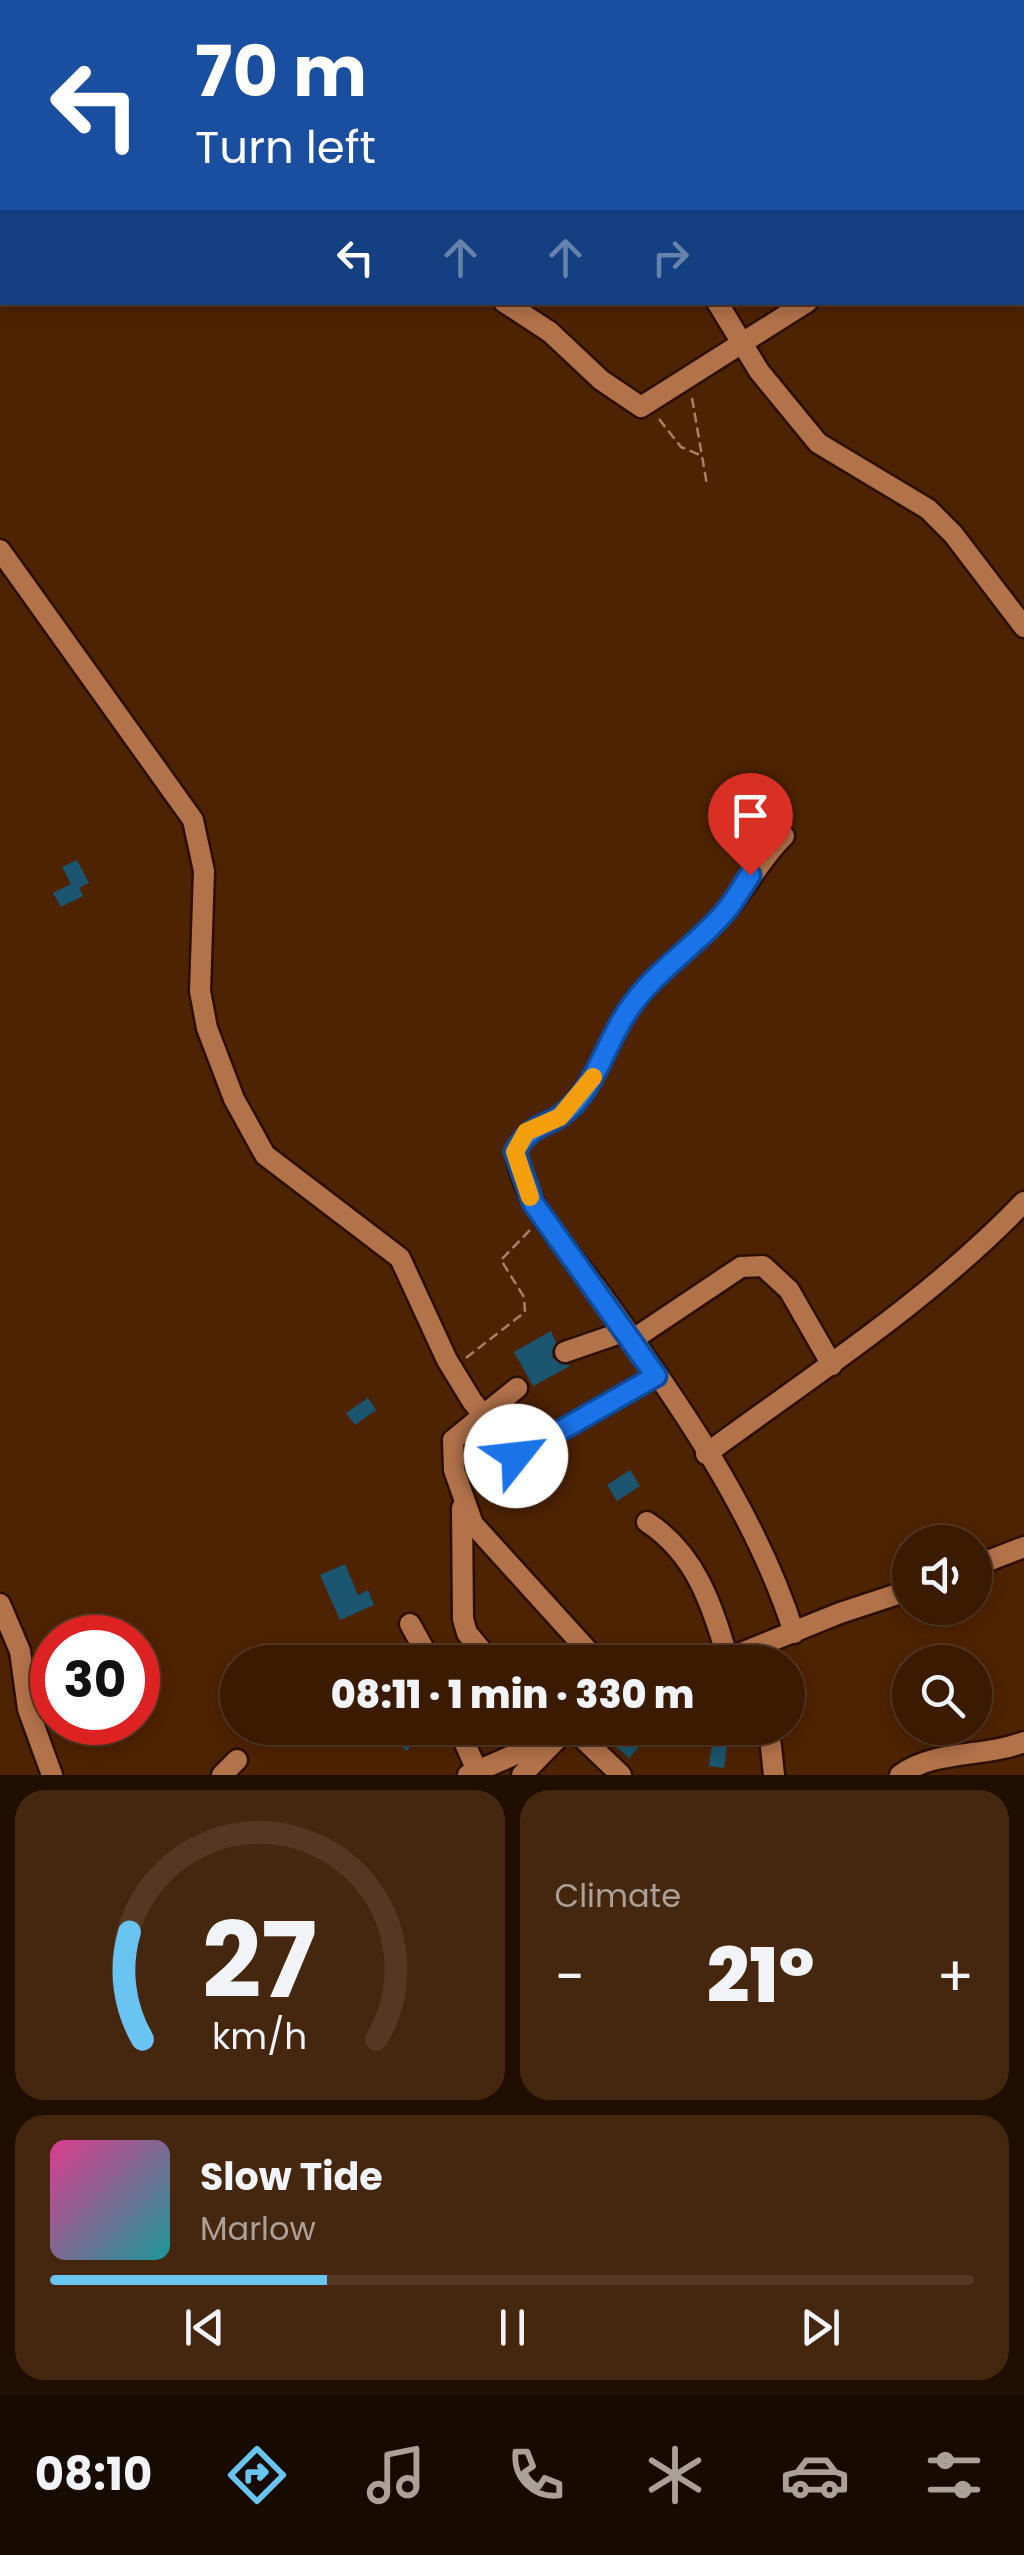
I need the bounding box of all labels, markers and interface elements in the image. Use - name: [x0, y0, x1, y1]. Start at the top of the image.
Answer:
- text: 70 m: [195, 22, 367, 121]
- icon: left: [30, 40, 160, 170]
- text: Turn left: [195, 116, 376, 179]
- icon: left: [328, 230, 383, 285]
- icon: ahead: [433, 230, 488, 285]
- icon: ahead: [538, 230, 593, 285]
- icon: right: [643, 230, 698, 285]
- pin: [708, 773, 793, 876]
- icon: arrive: [723, 788, 778, 843]
- position arrow: [464, 1404, 568, 1508]
- map controls: [892, 1525, 992, 1745]
- button: sound: [892, 1525, 992, 1625]
- speed limit sign: 30: [30, 1615, 160, 1745]
- button: search: [892, 1645, 992, 1745]
- text: 08:11 · 1 min · 330 m: [331, 1668, 694, 1721]
- text: Climate: [555, 1873, 681, 1918]
- text: 27: [202, 1888, 317, 2033]
- text: 21°: [707, 1923, 814, 2028]
- text: −: [555, 1938, 585, 2015]
- text: +: [936, 1938, 974, 2015]
- text: km/h: [212, 2011, 307, 2062]
- text: Slow Tide: [200, 2150, 383, 2203]
- text: Marlow: [200, 2206, 316, 2251]
- icon: previous: [177, 2300, 232, 2355]
- icon: pause: [485, 2300, 540, 2355]
- icon: next: [793, 2300, 848, 2355]
- icon: directions: [222, 2440, 292, 2510]
- icon: music: [361, 2440, 431, 2510]
- icon: phone: [501, 2440, 571, 2510]
- icon: climate: [640, 2440, 710, 2510]
- icon: car: [780, 2440, 850, 2510]
- icon: filters: [919, 2440, 989, 2510]
- text: 08:10: [35, 2443, 152, 2506]

